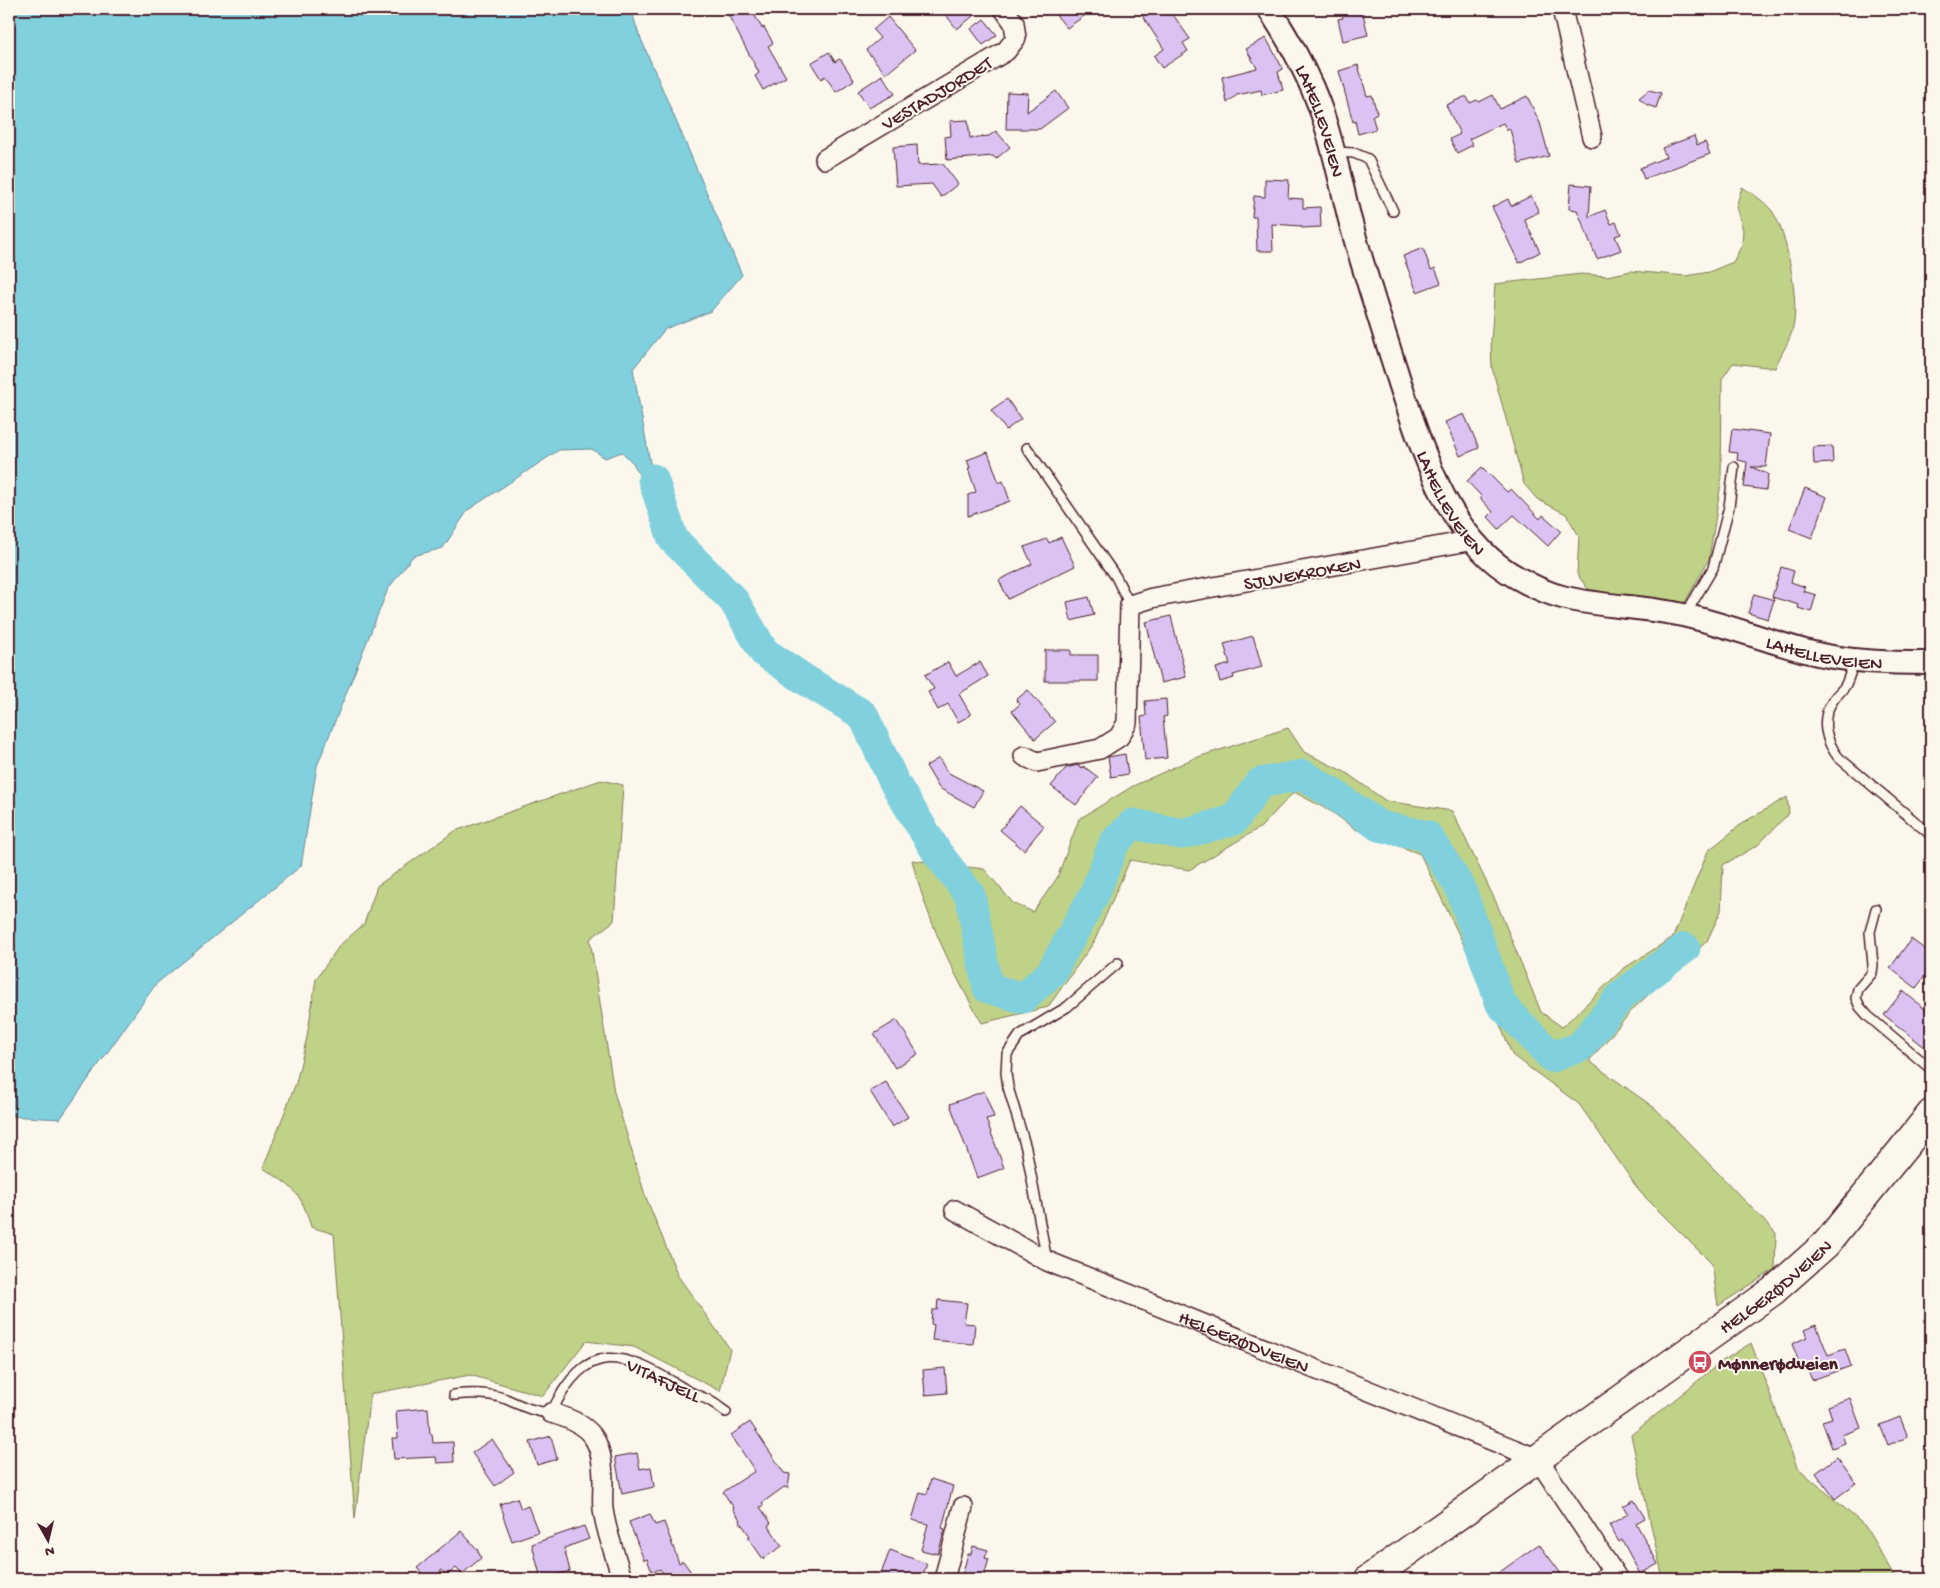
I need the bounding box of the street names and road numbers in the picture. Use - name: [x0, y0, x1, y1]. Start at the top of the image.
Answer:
- street label: VESTADJORDET: [877, 53, 998, 138]
- street label: LAHELLEVEIEN: [1288, 62, 1347, 180]
- street label: LAHELLEVEIEN: [1410, 448, 1489, 562]
- street label: SJUVEKROKEN: [1242, 554, 1363, 597]
- street label: LAHELLEVEIEN: [1763, 632, 1883, 677]
- street label: HELGERØDVEIEN: [1716, 1236, 1838, 1341]
- street label: HELGERØDVEIEN: [1174, 1307, 1312, 1380]
- street label: VITAFJELL: [621, 1355, 704, 1410]

